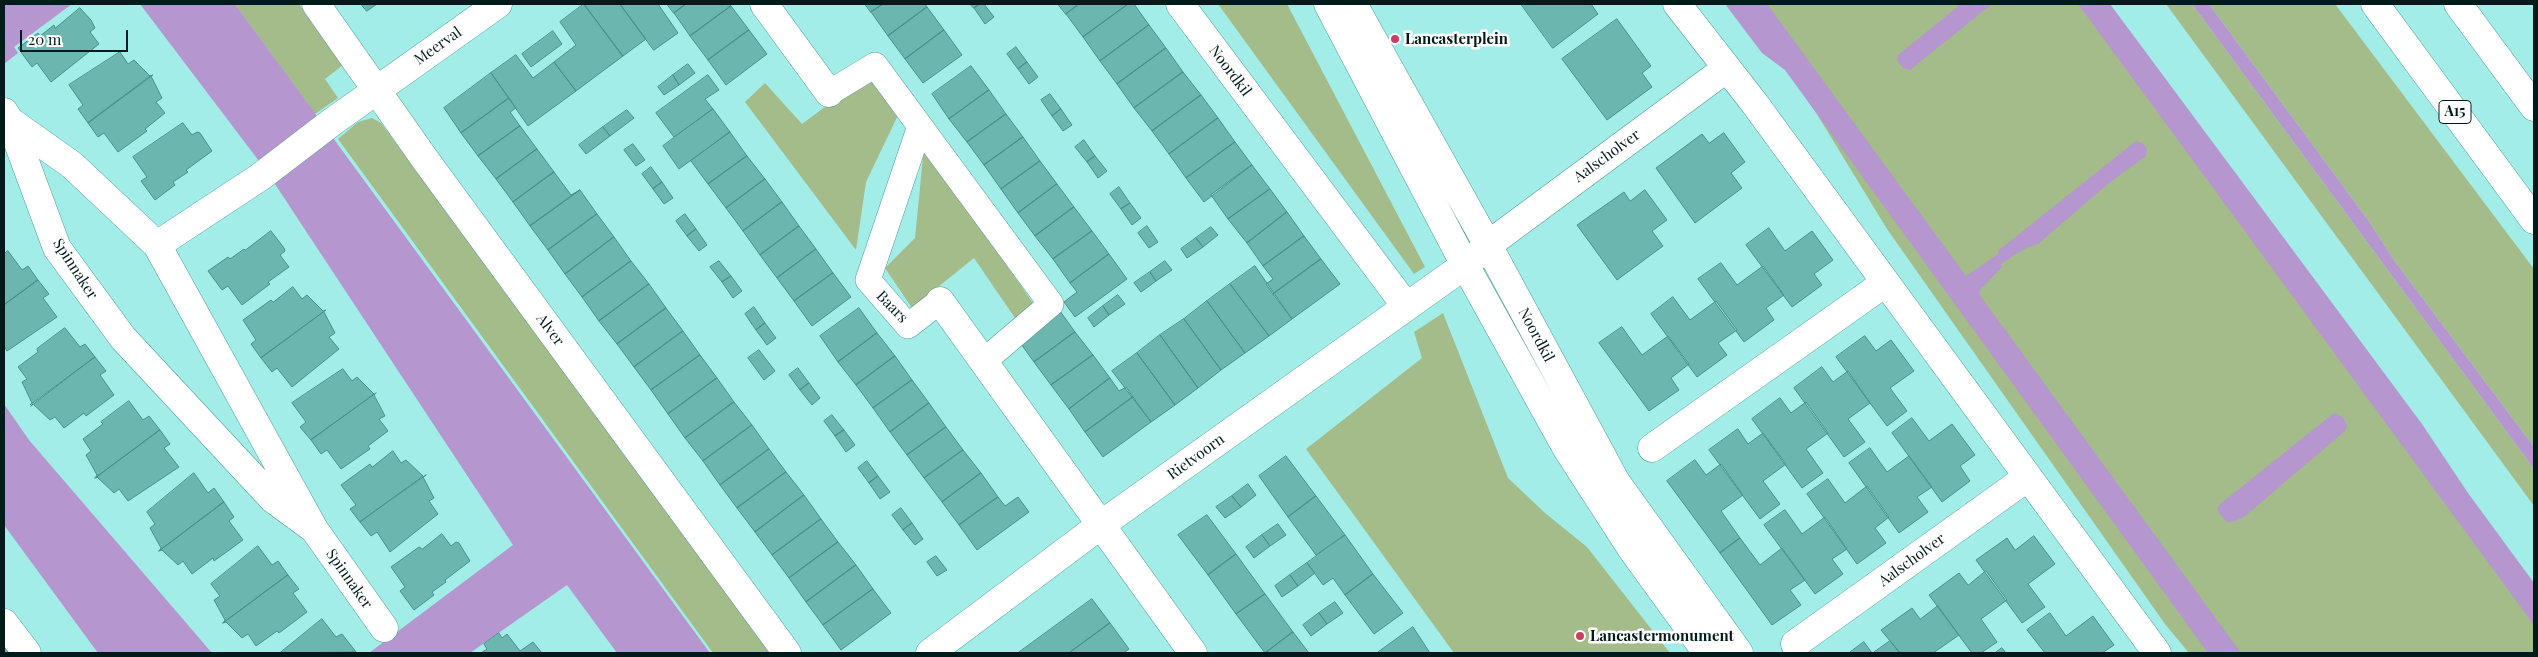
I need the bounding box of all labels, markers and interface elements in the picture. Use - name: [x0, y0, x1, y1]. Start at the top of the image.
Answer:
- scale bar: [22, 20, 130, 52]
- street label: Meerval: [411, 23, 465, 69]
- text: 20 m: [28, 29, 61, 49]
- place label: Lancasterplein: [1405, 30, 1508, 48]
- marker: Lancasterplein: [1389, 33, 1401, 45]
- street label: Noordkil: [1205, 42, 1255, 100]
- road number: A15: [2439, 100, 2471, 124]
- street label: Aalscholver: [1570, 126, 1644, 186]
- street label: Spinnaker: [49, 235, 101, 303]
- street label: Baars: [872, 287, 912, 327]
- street label: Noordkil: [1514, 305, 1558, 365]
- street label: Alver: [532, 310, 568, 350]
- street label: Rietvoorn: [1164, 430, 1228, 484]
- street label: Aalscholver: [1875, 530, 1949, 590]
- street label: Spinnaker: [322, 546, 376, 612]
- place label: Lancastermonument: [1590, 627, 1734, 645]
- marker: Lancastermonument: [1574, 630, 1586, 642]

